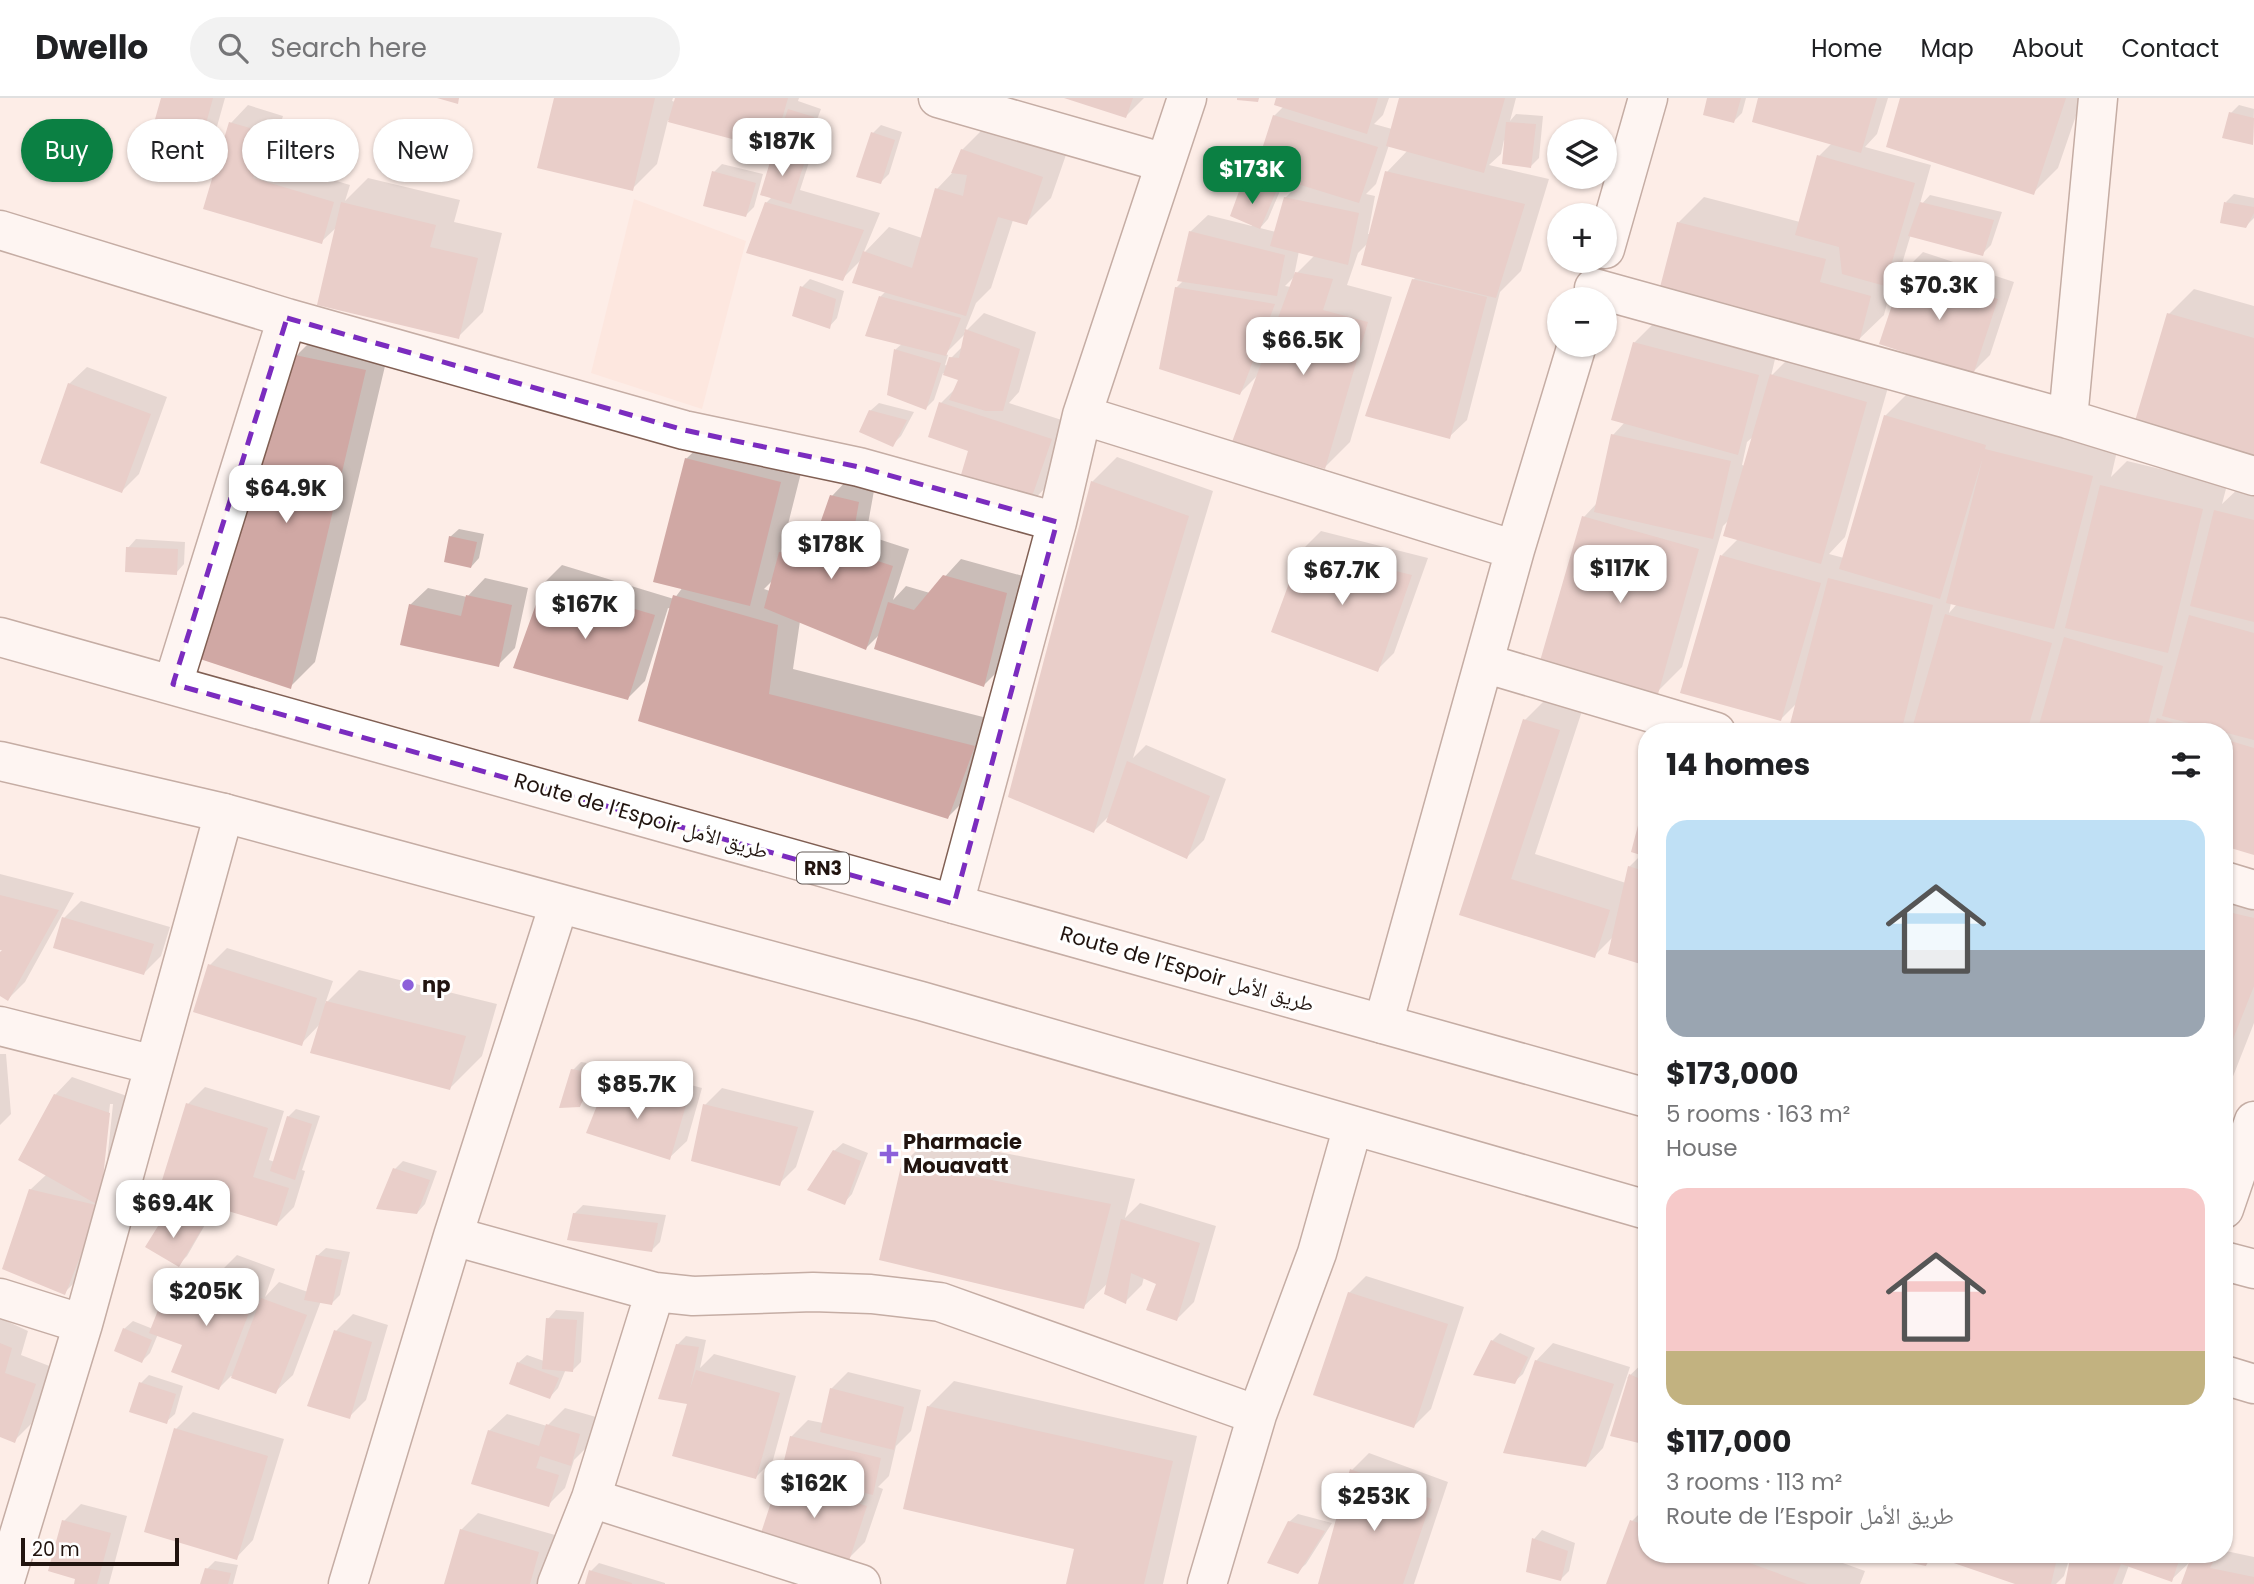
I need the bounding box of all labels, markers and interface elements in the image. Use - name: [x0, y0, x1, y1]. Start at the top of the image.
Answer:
- search box: [190, 17, 680, 80]
- text: Dwello: [35, 24, 148, 71]
- icon: search: [214, 29, 252, 67]
- text: Search here: [270, 30, 427, 66]
- text: Home: [1811, 32, 1883, 65]
- text: Map: [1921, 32, 1974, 65]
- text: About: [2012, 32, 2083, 65]
- text: Contact: [2121, 32, 2219, 65]
- pin: $187K: [733, 118, 831, 178]
- chip: Buy: [21, 119, 113, 182]
- chip: Rent: [127, 119, 228, 182]
- chip: Filters: [242, 119, 359, 182]
- chip: New: [373, 119, 473, 182]
- map controls: [1547, 119, 1617, 357]
- button: layers: [1547, 119, 1617, 189]
- text: $187K: [748, 125, 816, 157]
- pin: $173K: [1203, 146, 1301, 206]
- text: $173K: [1219, 153, 1285, 185]
- button: +: [1547, 203, 1617, 273]
- pin: $70.3K: [1882, 262, 1996, 322]
- text: $70.3K: [1900, 269, 1978, 301]
- button: −: [1547, 287, 1617, 357]
- pin: $66.5K: [1246, 317, 1360, 377]
- text: $66.5K: [1262, 324, 1344, 356]
- pin: $64.9K: [229, 466, 343, 525]
- text: $64.9K: [245, 472, 327, 504]
- pin: $178K: [782, 522, 880, 581]
- text: $178K: [797, 528, 865, 560]
- pin: $117K: [1571, 546, 1669, 605]
- pin: $67.7K: [1285, 547, 1399, 607]
- text: $117K: [1590, 552, 1650, 584]
- text: $67.7K: [1304, 554, 1380, 586]
- pin: $167K: [536, 582, 634, 641]
- text: $167K: [552, 588, 618, 620]
- text: 14 homes: [1666, 743, 1810, 786]
- icon: filters: [2167, 746, 2205, 784]
- street label: Route de l’Espoir طريق الأمل: [511, 765, 772, 866]
- road number: RN3: [797, 852, 849, 884]
- icon: home: [1873, 866, 1999, 992]
- street label: Route de l’Espoir طريق الأمل: [1057, 918, 1318, 1019]
- place label: np: [422, 970, 450, 999]
- marker: np: [400, 977, 416, 993]
- text: $173,000: [1666, 1052, 1799, 1095]
- pin: $85.7K: [580, 1062, 694, 1121]
- text: $85.7K: [597, 1068, 677, 1100]
- text: 5 rooms · 163 m²: [1666, 1098, 1850, 1130]
- place label: Pharmacie Mouavatt: [903, 1127, 1022, 1180]
- text: House: [1666, 1132, 1738, 1164]
- marker: Pharmacie Mouavatt: [881, 1146, 897, 1162]
- pin: $69.4K: [116, 1180, 230, 1240]
- text: $69.4K: [132, 1187, 214, 1219]
- icon: home: [1873, 1234, 1999, 1360]
- pin: $205K: [157, 1268, 255, 1328]
- text: $205K: [169, 1275, 243, 1307]
- text: $117,000: [1666, 1420, 1792, 1463]
- pin: $162K: [765, 1460, 863, 1520]
- text: 3 rooms · 113 m²: [1666, 1466, 1842, 1498]
- text: $162K: [780, 1467, 848, 1499]
- pin: $253K: [1325, 1474, 1423, 1533]
- text: $253K: [1337, 1480, 1411, 1512]
- text: Route de l’Espoir طريق الأمل: [1666, 1500, 1954, 1532]
- scale bar: [21, 1535, 178, 1567]
- text: 20 m: [32, 1536, 80, 1563]

